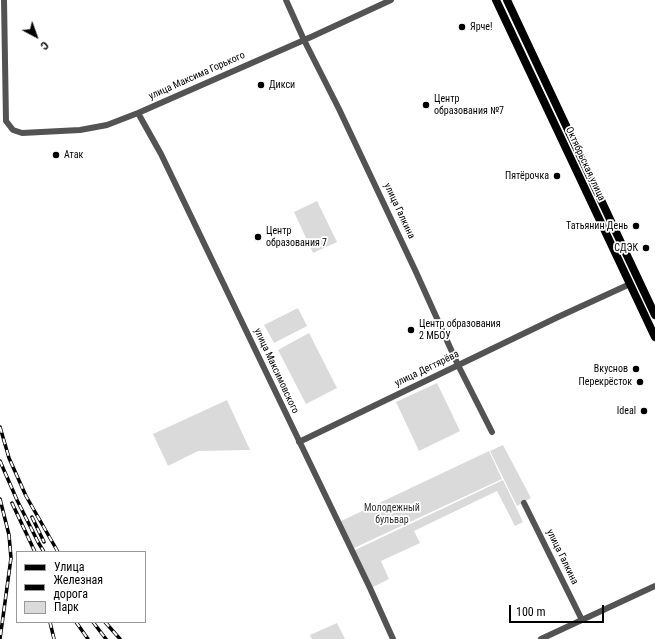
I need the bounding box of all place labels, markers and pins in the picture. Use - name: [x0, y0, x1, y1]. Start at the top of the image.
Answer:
- place label: Ярче!: [470, 21, 493, 33]
- marker: Ярче!: [457, 22, 467, 32]
- place label: Дикси: [269, 79, 295, 91]
- marker: Дикси: [256, 80, 266, 90]
- place label: Центр образования №7: [434, 93, 504, 116]
- marker: Центр образования №7: [421, 100, 431, 110]
- place label: Атак: [64, 149, 83, 161]
- marker: Атак: [51, 150, 61, 160]
- place label: Пятёрочка: [505, 170, 549, 182]
- marker: Пятёрочка: [552, 171, 562, 181]
- place label: Татьянин День: [566, 220, 628, 232]
- marker: Татьянин День: [631, 221, 641, 231]
- place label: Центр образования 7: [266, 225, 327, 248]
- marker: Центр образования 7: [253, 232, 263, 242]
- place label: СДЭК: [614, 242, 638, 254]
- marker: СДЭК: [641, 243, 651, 253]
- place label: Центр образования 2 МБОУ: [419, 318, 500, 342]
- marker: Центр образования 2 МБОУ: [406, 325, 416, 335]
- place label: Вкуснов: [594, 363, 628, 375]
- marker: Вкуснов: [631, 364, 641, 374]
- place label: Перекрёсток: [579, 376, 632, 388]
- marker: Перекрёсток: [635, 377, 645, 387]
- place label: Ideal: [617, 405, 636, 417]
- marker: Ideal: [639, 406, 649, 416]

